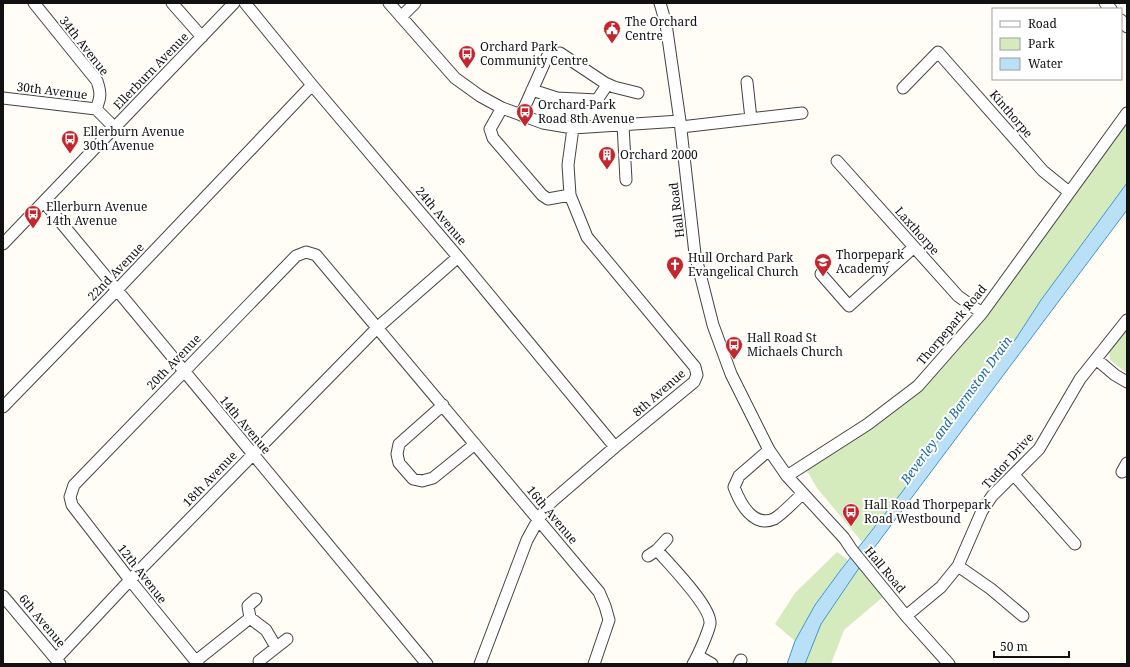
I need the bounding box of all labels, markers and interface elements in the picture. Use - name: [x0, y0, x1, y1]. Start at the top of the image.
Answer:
- legend: [992, 8, 1122, 80]
- street label: 34th Avenue: [56, 12, 113, 79]
- place label: The Orchard Centre: [625, 13, 698, 44]
- text: Road: [1028, 15, 1058, 32]
- public building icon: The Orchard Centre: [602, 19, 622, 44]
- street label: Ellerburn Avenue: [109, 28, 192, 113]
- text: Park: [1028, 35, 1056, 52]
- place label: Orchard Park Community Centre: [480, 38, 588, 69]
- bus stop icon: Orchard Park Community Centre: [457, 44, 477, 69]
- text: Water: [1028, 55, 1063, 72]
- street label: 30th Avenue: [16, 78, 88, 103]
- street label: Kinthorpe: [986, 86, 1037, 141]
- place label: Orchard Park Road 8th Avenue: [538, 96, 635, 127]
- bus stop icon: Orchard Park Road 8th Avenue: [515, 102, 535, 127]
- place label: Ellerburn Avenue 30th Avenue: [83, 123, 184, 154]
- bus stop icon: Ellerburn Avenue 30th Avenue: [60, 129, 80, 154]
- building icon: Orchard 2000: [597, 145, 617, 170]
- place label: Orchard 2000: [620, 146, 698, 163]
- street label: Hall Road: [665, 181, 688, 239]
- street label: 24th Avenue: [412, 183, 471, 248]
- place label: Ellerburn Avenue 14th Avenue: [46, 198, 147, 229]
- street label: Laxthorpe: [891, 203, 944, 258]
- bus stop icon: Ellerburn Avenue 14th Avenue: [23, 204, 43, 229]
- street label: 22nd Avenue: [84, 239, 148, 304]
- place label: Thorpepark Academy: [836, 246, 905, 277]
- place label: Hull Orchard Park Evangelical Church: [688, 249, 799, 280]
- school or university icon: Thorpepark Academy: [813, 252, 833, 277]
- church icon: Hull Orchard Park Evangelical Church: [665, 255, 685, 280]
- street label: Thorpepark Road: [913, 280, 991, 369]
- place label: Hall Road St Michaels Church: [747, 329, 843, 360]
- street label: 20th Avenue: [143, 330, 205, 393]
- water label: Beverley and Barmston Drain: [896, 332, 1016, 488]
- bus stop icon: Hall Road St Michaels Church: [724, 335, 744, 360]
- street label: 8th Avenue: [629, 365, 689, 420]
- street label: 14th Avenue: [216, 392, 275, 457]
- street label: Tudor Drive: [978, 429, 1037, 492]
- street label: 18th Avenue: [179, 447, 241, 510]
- street label: 16th Avenue: [523, 482, 582, 547]
- place label: Hall Road Thorpepark Road Westbound: [864, 496, 992, 527]
- bus stop icon: Hall Road Thorpepark Road Westbound: [841, 502, 861, 527]
- street label: 12th Avenue: [114, 540, 171, 607]
- street label: Hall Road: [861, 543, 910, 597]
- street label: 6th Avenue: [15, 590, 70, 651]
- scale bar: [994, 633, 1069, 659]
- text: 50 m: [1000, 638, 1028, 655]

